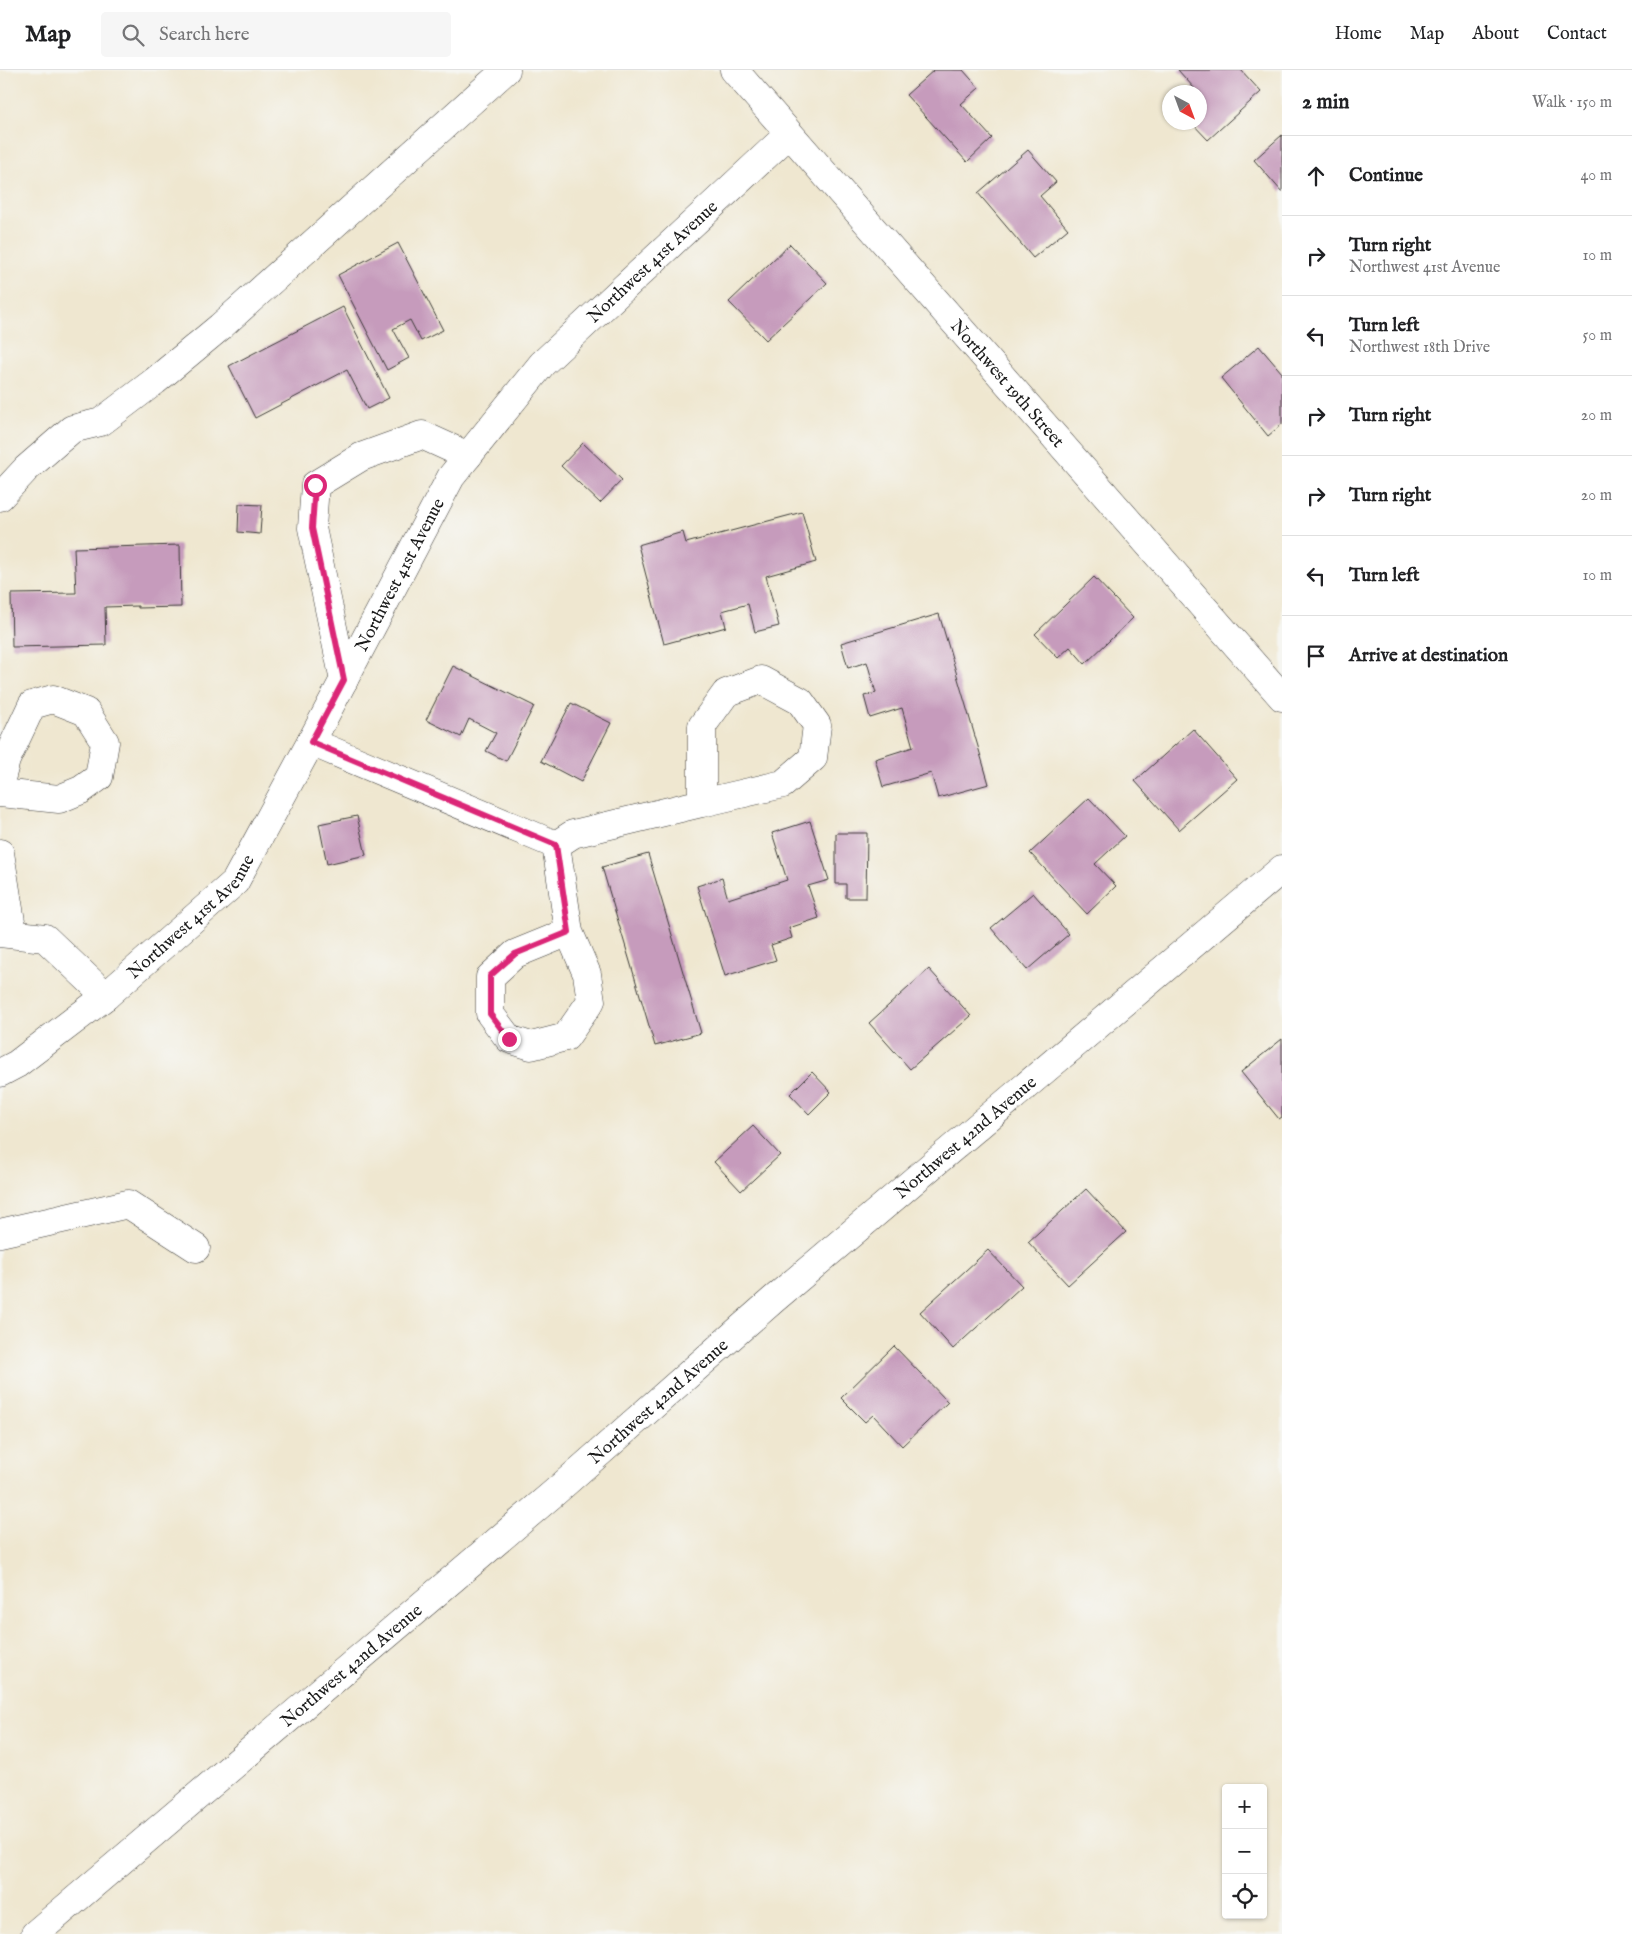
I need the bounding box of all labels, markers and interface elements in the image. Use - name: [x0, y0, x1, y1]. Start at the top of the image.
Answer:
- search box: [101, 12, 451, 57]
- text: Map: [25, 19, 71, 50]
- icon: search: [119, 21, 147, 49]
- text: Search here: [159, 23, 250, 47]
- text: Home: [1335, 23, 1382, 46]
- text: Map: [1410, 23, 1444, 46]
- text: About: [1472, 23, 1519, 46]
- text: Contact: [1547, 23, 1607, 46]
- north arrow: [1162, 85, 1207, 130]
- text: 2 min: [1302, 89, 1349, 116]
- text: Walk · 150 m: [1532, 93, 1612, 113]
- icon: ahead: [1302, 162, 1330, 190]
- text: Continue: [1349, 164, 1423, 188]
- text: 40 m: [1580, 166, 1612, 186]
- street label: Northwest 41st Avenue: [583, 196, 723, 329]
- text: Turn right: [1349, 234, 1431, 258]
- icon: right: [1302, 242, 1330, 270]
- text: 10 m: [1582, 246, 1612, 266]
- text: Northwest 41st Avenue: [1349, 258, 1500, 278]
- text: Turn left: [1349, 314, 1420, 338]
- street label: Northwest 19th Street: [945, 316, 1069, 453]
- icon: left: [1302, 322, 1330, 350]
- text: 50 m: [1583, 326, 1612, 346]
- text: Northwest 18th Drive: [1349, 338, 1490, 358]
- icon: right: [1302, 402, 1330, 430]
- text: Turn right: [1349, 404, 1431, 428]
- text: 20 m: [1581, 406, 1612, 426]
- route start: [304, 474, 327, 497]
- icon: right: [1302, 482, 1330, 510]
- text: Turn right: [1349, 484, 1431, 508]
- text: 20 m: [1581, 486, 1612, 506]
- street label: Northwest 41st Avenue: [351, 495, 451, 656]
- icon: left: [1302, 562, 1330, 590]
- text: Turn left: [1349, 564, 1420, 588]
- text: 10 m: [1582, 566, 1612, 586]
- icon: arrive: [1302, 642, 1330, 670]
- text: Arrive at destination: [1349, 644, 1508, 668]
- street label: Northwest 41st Avenue: [123, 851, 261, 985]
- route end: [498, 1028, 521, 1051]
- street label: Northwest 42nd Avenue: [891, 1072, 1042, 1205]
- street label: Northwest 42nd Avenue: [585, 1335, 734, 1470]
- street label: Northwest 42nd Avenue: [277, 1600, 428, 1733]
- map controls: [1222, 1784, 1267, 1919]
- button: +: [1222, 1784, 1267, 1829]
- button: −: [1222, 1829, 1267, 1874]
- button: locate: [1222, 1874, 1267, 1919]

